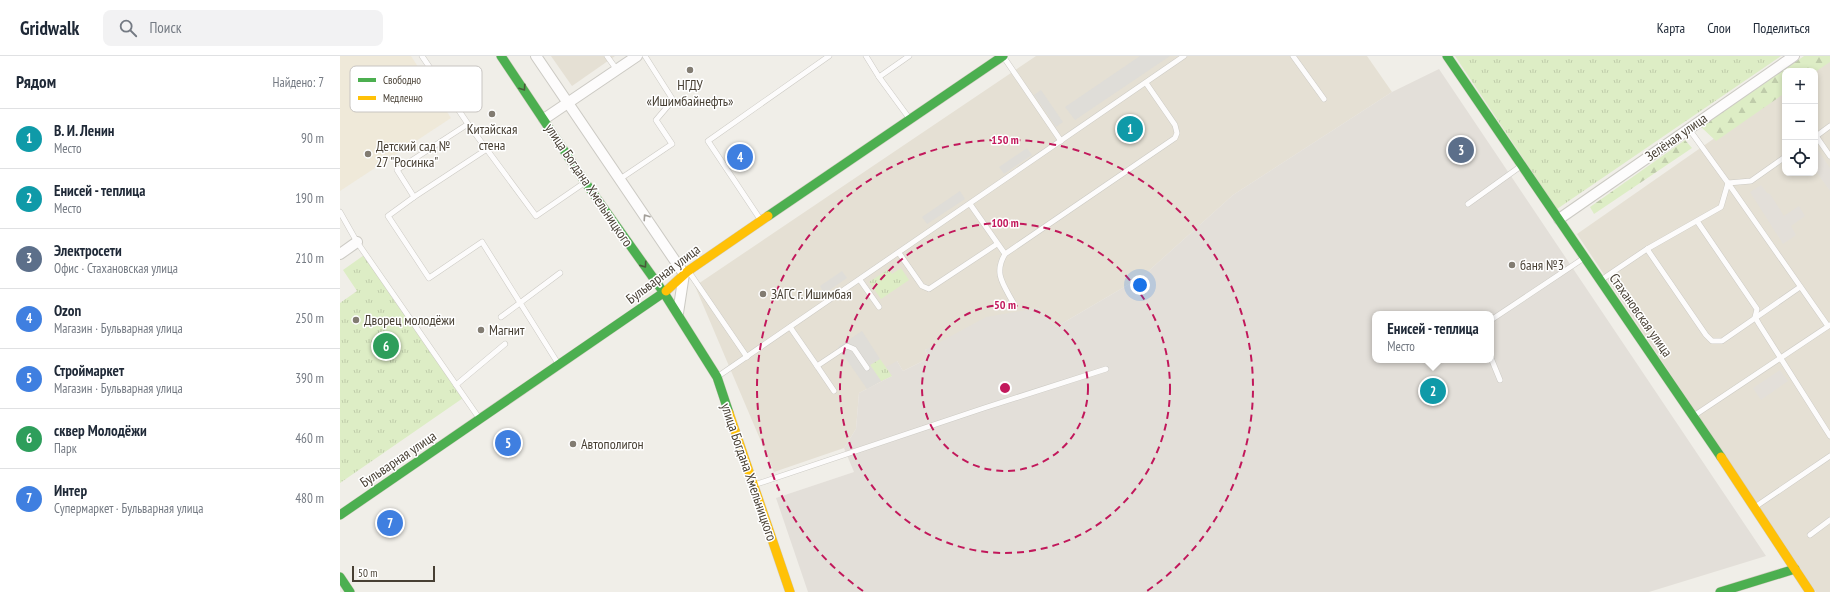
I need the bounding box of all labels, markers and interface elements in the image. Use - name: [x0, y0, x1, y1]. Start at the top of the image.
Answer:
- search box: [103, 10, 383, 46]
- text: Gridwalk: [20, 16, 79, 40]
- icon: search: [117, 17, 139, 39]
- text: Поиск: [149, 18, 182, 37]
- text: Карта: [1657, 19, 1685, 37]
- text: Слои: [1707, 19, 1731, 37]
- text: Поделиться: [1753, 19, 1810, 37]
- marker: НГДУ «Ишимбайнефть»: [685, 65, 695, 75]
- legend: [350, 66, 482, 112]
- map controls: [1782, 68, 1818, 176]
- button: +: [1782, 68, 1818, 104]
- text: Рядом: [16, 71, 56, 93]
- text: Свободно: [383, 73, 421, 87]
- text: Найдено: 7: [273, 74, 324, 91]
- place label: НГДУ «Ишимбайнефть»: [646, 76, 734, 110]
- one-way arrow: [518, 84, 526, 91]
- text: Медленно: [383, 91, 423, 105]
- button: −: [1782, 104, 1818, 140]
- marker: Китайская стена: [487, 109, 497, 119]
- street label: Зелёная улица: [1641, 109, 1711, 165]
- pin: 1: [1117, 114, 1143, 144]
- place label: Китайская стена: [467, 120, 517, 154]
- street label: улица Богдана Хмельницкого: [541, 120, 637, 250]
- text: В. И. Ленин: [54, 121, 114, 140]
- text: 1: [26, 130, 32, 147]
- text: 90 m: [301, 130, 324, 147]
- text: 150 m: [991, 132, 1019, 147]
- pin: 3: [1448, 135, 1474, 165]
- place label: Детский сад № 27 "Росинка": [376, 137, 450, 171]
- text: Место: [54, 140, 82, 157]
- button: locate: [1782, 140, 1818, 176]
- pin: 4: [727, 142, 753, 172]
- marker: Детский сад № 27 "Росинка": [363, 149, 373, 159]
- text: Енисей - теплица: [54, 181, 145, 200]
- text: 2: [26, 190, 32, 207]
- text: 190 m: [295, 190, 324, 207]
- text: Место: [54, 200, 82, 217]
- one-way arrow: [643, 214, 650, 221]
- text: 100 m: [991, 215, 1019, 230]
- street label: Бульварная улица: [622, 240, 704, 308]
- text: Электросети: [54, 241, 122, 260]
- text: 3: [26, 250, 32, 267]
- text: 210 m: [295, 250, 324, 267]
- place label: баня №3: [1520, 256, 1564, 274]
- text: Офис · Стахановская улица: [54, 260, 178, 277]
- one-way arrow: [639, 260, 646, 267]
- marker: баня №3: [1507, 260, 1517, 270]
- street label: Стахановская улица: [1606, 270, 1676, 360]
- your location: [1130, 275, 1150, 295]
- place label: ЗАГС г. Ишимбая: [771, 285, 852, 303]
- marker: ЗАГС г. Ишимбая: [758, 289, 768, 299]
- text: 50 m: [994, 297, 1016, 312]
- text: Ozon: [54, 301, 81, 320]
- text: 4: [26, 310, 32, 327]
- text: 250 m: [295, 310, 324, 327]
- place label: Дворец молодёжи: [364, 311, 455, 329]
- popup: [1372, 311, 1494, 363]
- marker: Дворец молодёжи: [351, 315, 361, 325]
- text: Енисей - теплица: [1387, 319, 1479, 338]
- text: Магазин · Бульварная улица: [54, 320, 183, 337]
- place label: Магнит: [489, 321, 525, 339]
- marker: Магнит: [476, 325, 486, 335]
- pin: 6: [373, 331, 399, 361]
- text: Место: [1387, 338, 1415, 355]
- text: Строймаркет: [54, 361, 124, 380]
- text: 5: [26, 370, 32, 387]
- text: 390 m: [295, 370, 324, 387]
- pin: 2: [1420, 376, 1446, 406]
- text: Магазин · Бульварная улица: [54, 380, 183, 397]
- centre of rings: [998, 381, 1012, 395]
- street label: улица Богдана Хмельницкого: [717, 401, 781, 543]
- text: сквер Молодёжи: [54, 421, 147, 440]
- street label: Бульварная улица: [356, 427, 440, 491]
- pin: 5: [495, 428, 521, 458]
- text: 6: [26, 430, 32, 447]
- text: 460 m: [295, 430, 324, 447]
- place label: Автополигон: [581, 435, 644, 453]
- marker: Автополигон: [568, 439, 578, 449]
- text: Парк: [54, 440, 77, 457]
- text: Интер: [54, 481, 87, 500]
- text: 7: [26, 490, 32, 507]
- text: 480 m: [295, 490, 324, 507]
- text: Супермаркет · Бульварная улица: [54, 500, 203, 517]
- pin: 7: [377, 508, 403, 538]
- scale bar: [352, 564, 435, 583]
- text: 50 m: [358, 566, 377, 580]

